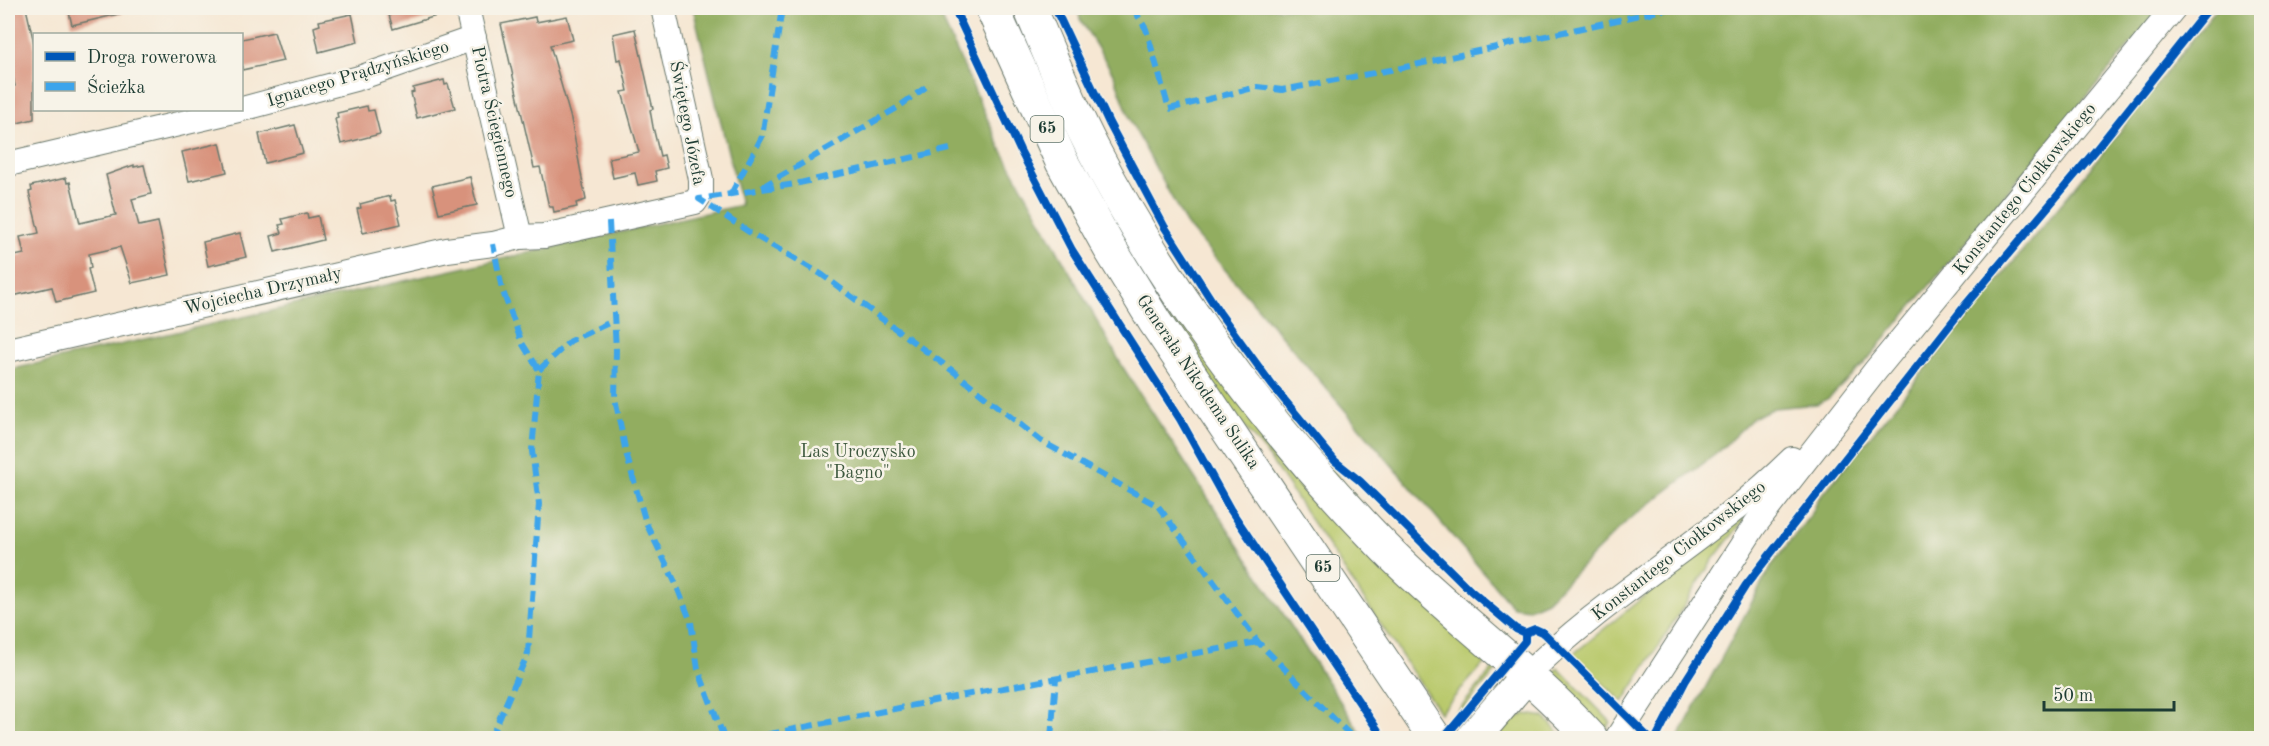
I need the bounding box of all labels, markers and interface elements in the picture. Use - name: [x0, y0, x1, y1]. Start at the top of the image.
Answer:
- legend: [33, 33, 243, 111]
- street label: Ignacego Prądzyńskiego: [265, 38, 451, 110]
- street label: Piotra Ściegiennego: [468, 43, 525, 200]
- text: Droga rowerowa: [87, 49, 217, 67]
- street label: Świętego Józefa: [666, 58, 713, 187]
- text: Ścieżka: [87, 74, 145, 97]
- street label: Konstantego Ciołkowskiego: [1950, 100, 2100, 278]
- road number: 65: [1030, 116, 1064, 142]
- street label: Wojciecha Drzymały: [182, 264, 344, 318]
- street label: Generała Nikodema Sulika: [1133, 292, 1263, 473]
- park label: Las Uroczysko "Bagno": [800, 443, 916, 482]
- street label: Konstantego Ciołkowskiego: [1589, 478, 1769, 624]
- road number: 65: [1306, 555, 1340, 581]
- scale bar: [2044, 674, 2174, 712]
- text: 50 m: [2053, 687, 2093, 705]

